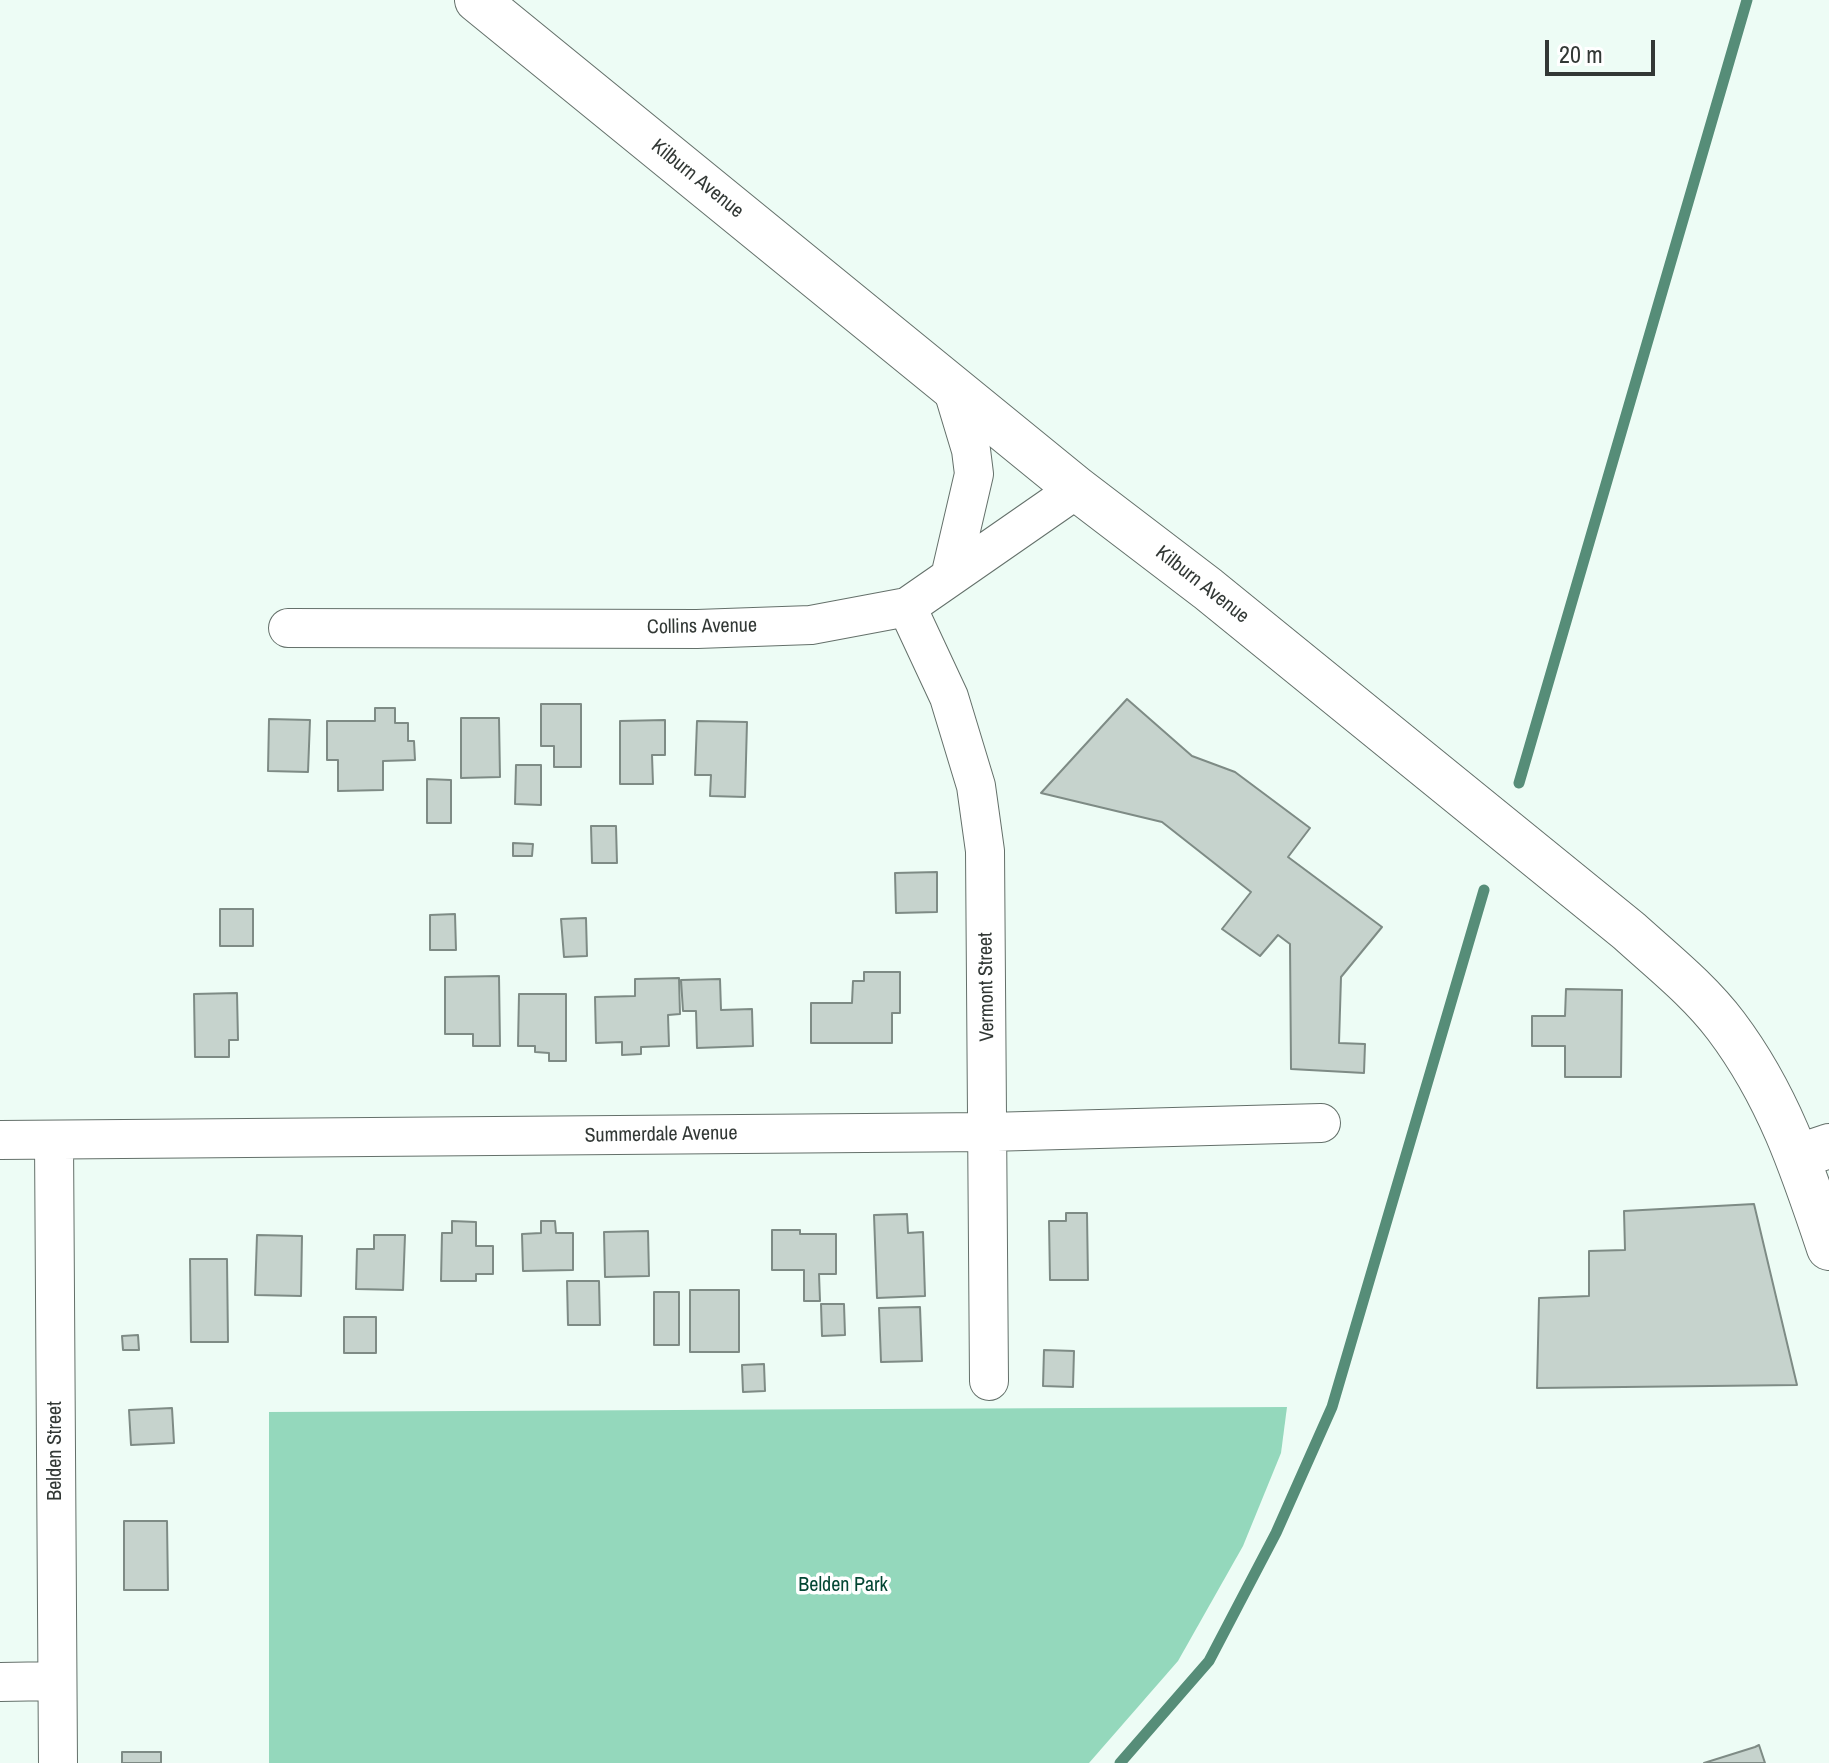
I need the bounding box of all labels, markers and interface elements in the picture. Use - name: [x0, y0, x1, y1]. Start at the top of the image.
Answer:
- scale bar: [1549, 24, 1659, 74]
- text: 20 m: [1559, 38, 1603, 70]
- street label: Kilburn Avenue: [646, 134, 748, 224]
- street label: Kilburn Avenue: [1151, 541, 1253, 629]
- street label: Collins Avenue: [647, 614, 757, 640]
- street label: Vermont Street: [974, 932, 1000, 1042]
- street label: Summerdale Avenue: [584, 1122, 738, 1148]
- street label: Belden Street: [44, 1401, 68, 1501]
- park label: Belden Park: [798, 1574, 888, 1598]

